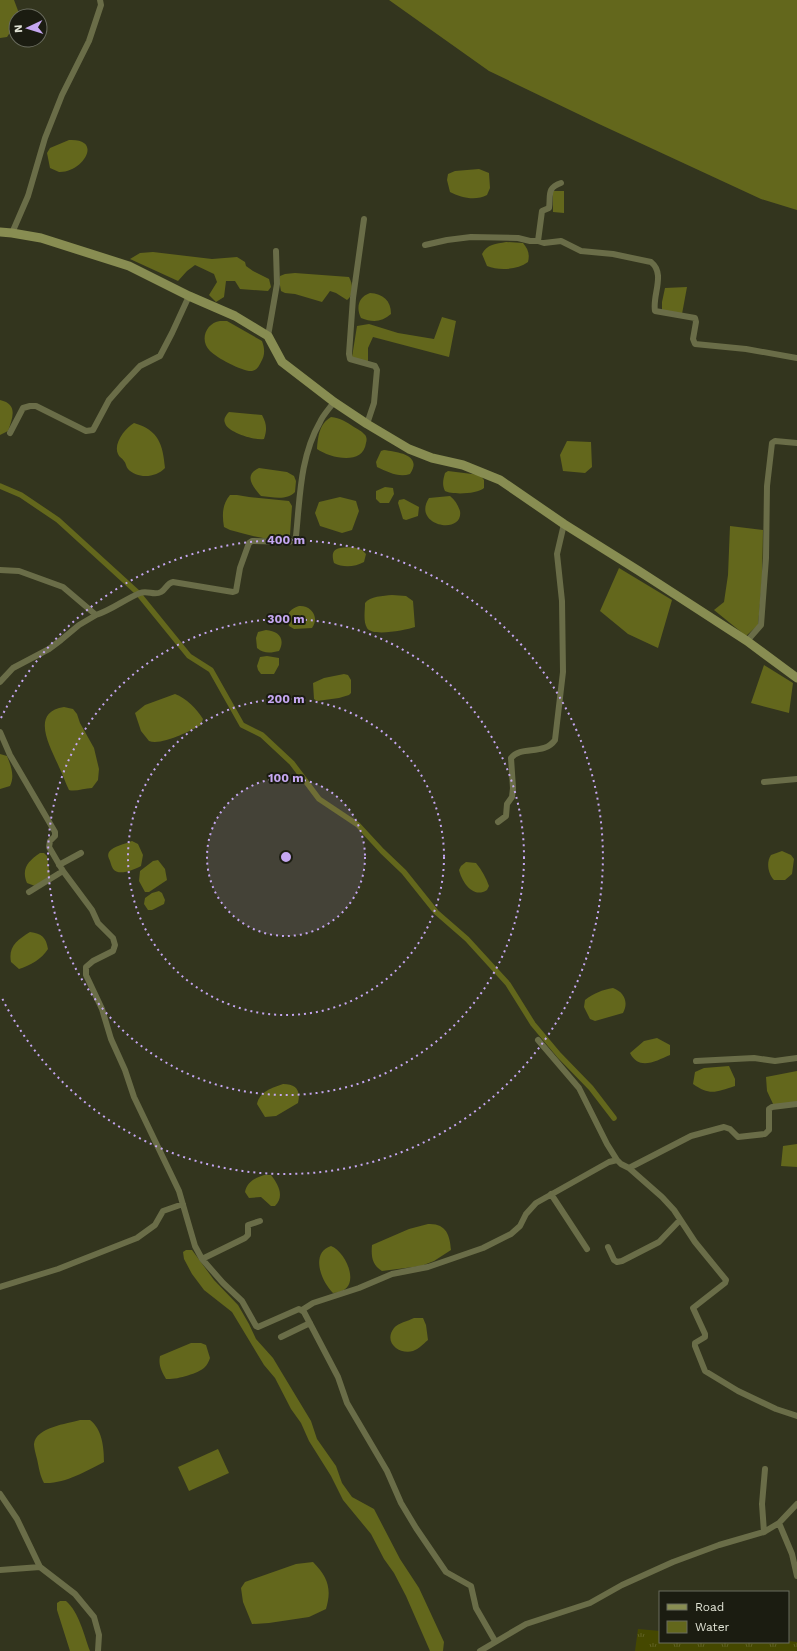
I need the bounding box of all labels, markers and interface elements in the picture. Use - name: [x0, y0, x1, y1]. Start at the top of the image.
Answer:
- north arrow: [8, 8, 48, 48]
- text: N: [12, 24, 25, 33]
- text: 400 m: [267, 533, 305, 547]
- text: 300 m: [267, 612, 305, 626]
- text: 200 m: [267, 692, 305, 706]
- text: 100 m: [268, 771, 304, 785]
- centre of rings: [279, 850, 293, 864]
- legend: [659, 1591, 789, 1643]
- text: Road: [695, 1600, 724, 1614]
- text: Water: [695, 1620, 730, 1634]

